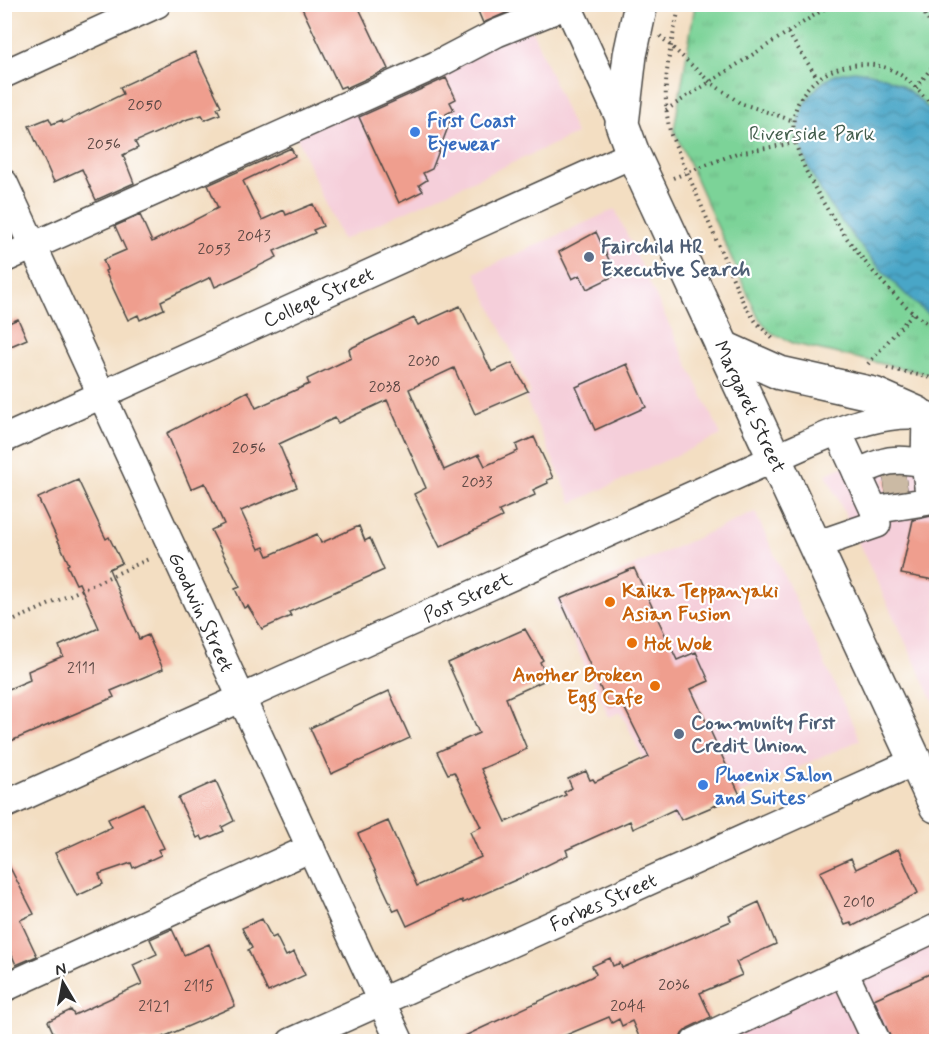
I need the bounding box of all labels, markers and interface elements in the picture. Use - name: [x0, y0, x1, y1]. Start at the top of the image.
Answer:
- house number: 2050: [128, 95, 162, 116]
- place label: First Coast Eyewear: [427, 108, 516, 158]
- park label: Riverside Park: [749, 121, 875, 148]
- marker: First Coast Eyewear: [408, 125, 422, 139]
- house number: 2056: [87, 134, 121, 155]
- house number: 2043: [237, 226, 271, 247]
- place label: Fairchild HR Executive Search: [601, 234, 751, 284]
- house number: 2053: [197, 239, 231, 260]
- marker: Fairchild HR Executive Search: [582, 250, 596, 264]
- street label: College Street: [259, 261, 378, 335]
- street label: Margaret Street: [707, 336, 791, 478]
- house number: 2030: [408, 351, 440, 372]
- house number: 2038: [369, 377, 401, 398]
- house number: 2056: [232, 438, 266, 459]
- house number: 2033: [462, 472, 492, 493]
- street label: Goodwin Street: [161, 548, 240, 677]
- street label: Post Street: [419, 566, 517, 630]
- place label: Kaika Teppanyaki Asian Fusion: [622, 578, 779, 628]
- marker: Kaika Teppanyaki Asian Fusion: [603, 595, 617, 609]
- place label: Hot Wok: [644, 631, 712, 658]
- marker: Hot Wok: [625, 636, 639, 650]
- house number: 2111: [67, 658, 95, 679]
- place label: Another Broken Egg Cafe: [513, 662, 643, 714]
- marker: Another Broken Egg Cafe: [648, 679, 662, 693]
- place label: Community First Credit Union: [691, 710, 836, 760]
- marker: Community First Credit Union: [672, 727, 686, 741]
- place label: Phoenix Salon and Suites: [715, 762, 833, 812]
- marker: Phoenix Salon and Suites: [696, 778, 710, 792]
- street label: Forbes Street: [546, 867, 661, 939]
- house number: 2010: [843, 892, 875, 913]
- north arrow: [33, 953, 93, 1013]
- text: N: [54, 958, 68, 981]
- house number: 2036: [658, 975, 690, 996]
- house number: 2115: [184, 976, 214, 997]
- house number: 2121: [138, 996, 170, 1017]
- house number: 2044: [610, 996, 646, 1017]

